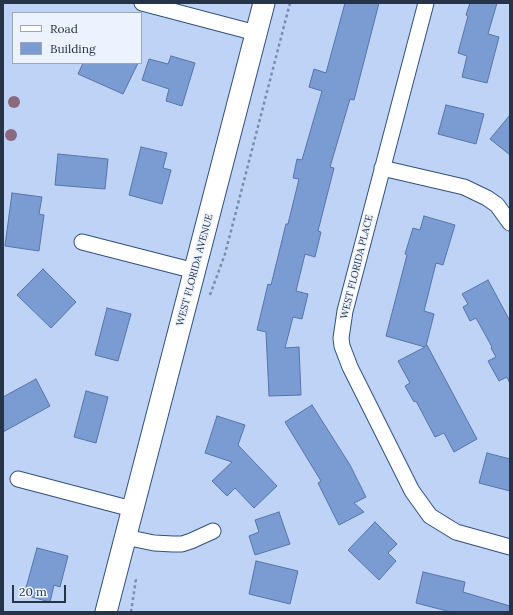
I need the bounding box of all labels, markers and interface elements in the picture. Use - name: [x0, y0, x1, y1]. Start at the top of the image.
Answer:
- legend: [12, 12, 142, 64]
- text: Road: [50, 21, 78, 36]
- text: Building: [50, 41, 96, 56]
- street label: WEST FLORIDA AVENUE: [174, 213, 216, 327]
- street label: WEST FLORIDA PLACE: [338, 214, 376, 320]
- scale bar: [14, 577, 68, 603]
- text: 20 m: [19, 584, 47, 599]

